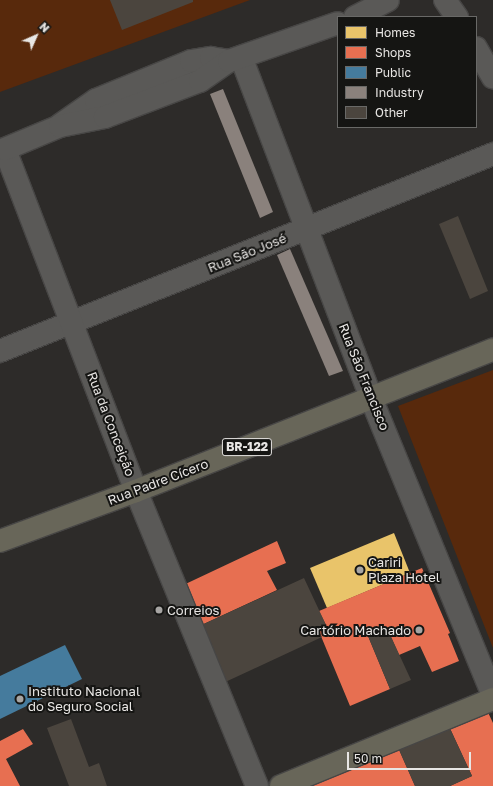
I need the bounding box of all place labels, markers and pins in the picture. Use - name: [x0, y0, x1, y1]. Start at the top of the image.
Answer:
- place label: Cariri Plaza Hotel: [368, 555, 440, 586]
- marker: Cariri Plaza Hotel: [355, 565, 365, 575]
- place label: Correios: [167, 602, 219, 618]
- marker: Correios: [154, 605, 164, 615]
- place label: Cartório Machado: [300, 622, 411, 638]
- marker: Cartório Machado: [414, 625, 424, 635]
- place label: Instituto Nacional do Seguro Social: [28, 684, 140, 715]
- marker: Instituto Nacional do Seguro Social: [15, 694, 25, 704]

